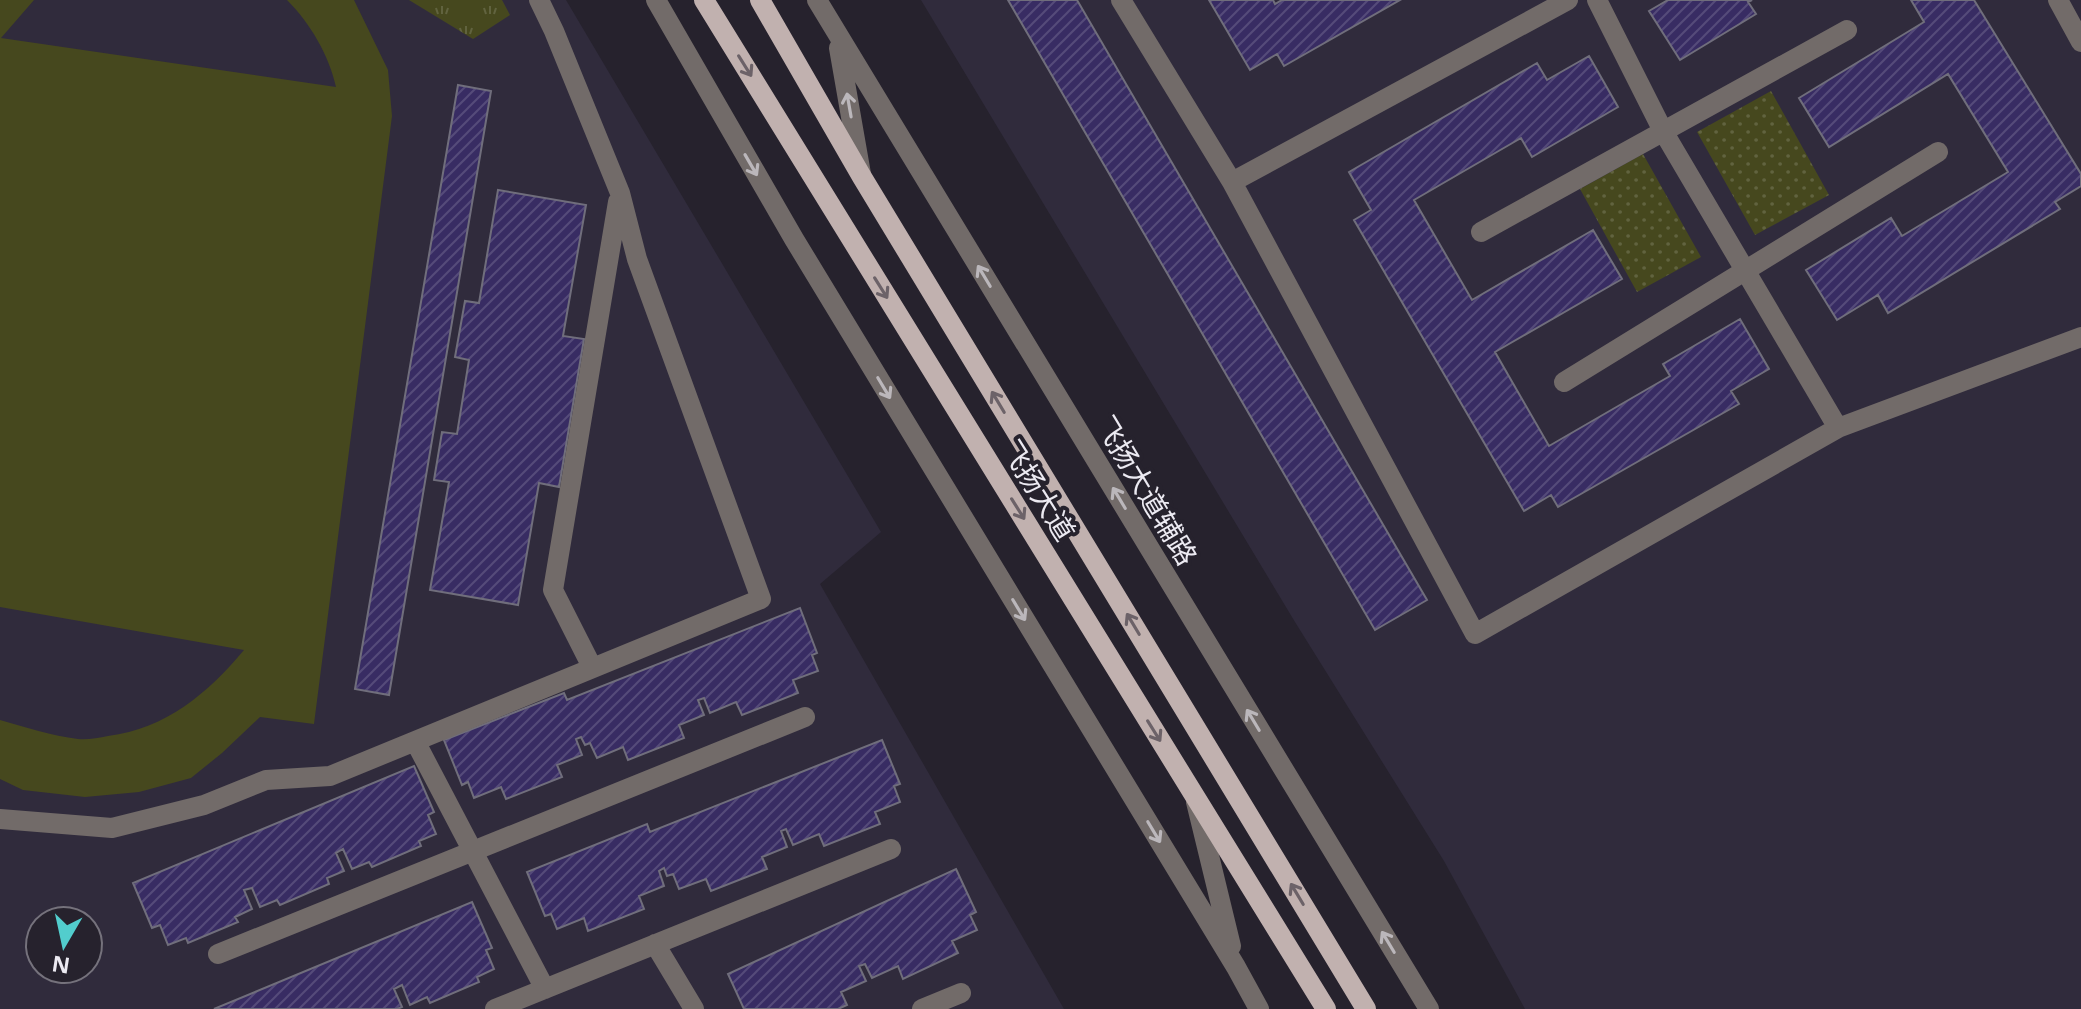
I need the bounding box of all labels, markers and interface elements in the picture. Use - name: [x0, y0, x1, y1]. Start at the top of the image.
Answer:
- one-way arrow: [737, 54, 753, 77]
- one-way arrow: [841, 93, 856, 119]
- one-way arrow: [744, 152, 759, 176]
- one-way arrow: [975, 265, 991, 288]
- one-way arrow: [874, 276, 890, 299]
- one-way arrow: [876, 376, 892, 399]
- one-way arrow: [990, 391, 1006, 414]
- street label: 飞扬大道辅路: [1087, 408, 1207, 572]
- street label: 飞扬大道: [993, 432, 1085, 548]
- one-way arrow: [1110, 487, 1126, 510]
- one-way arrow: [1010, 497, 1026, 520]
- one-way arrow: [1011, 598, 1027, 621]
- one-way arrow: [1125, 613, 1141, 636]
- one-way arrow: [1245, 709, 1261, 732]
- one-way arrow: [1146, 719, 1162, 742]
- one-way arrow: [1146, 820, 1162, 843]
- one-way arrow: [1289, 883, 1305, 906]
- north arrow: [24, 905, 104, 985]
- one-way arrow: [1380, 931, 1396, 954]
- text: N: [50, 950, 72, 982]

